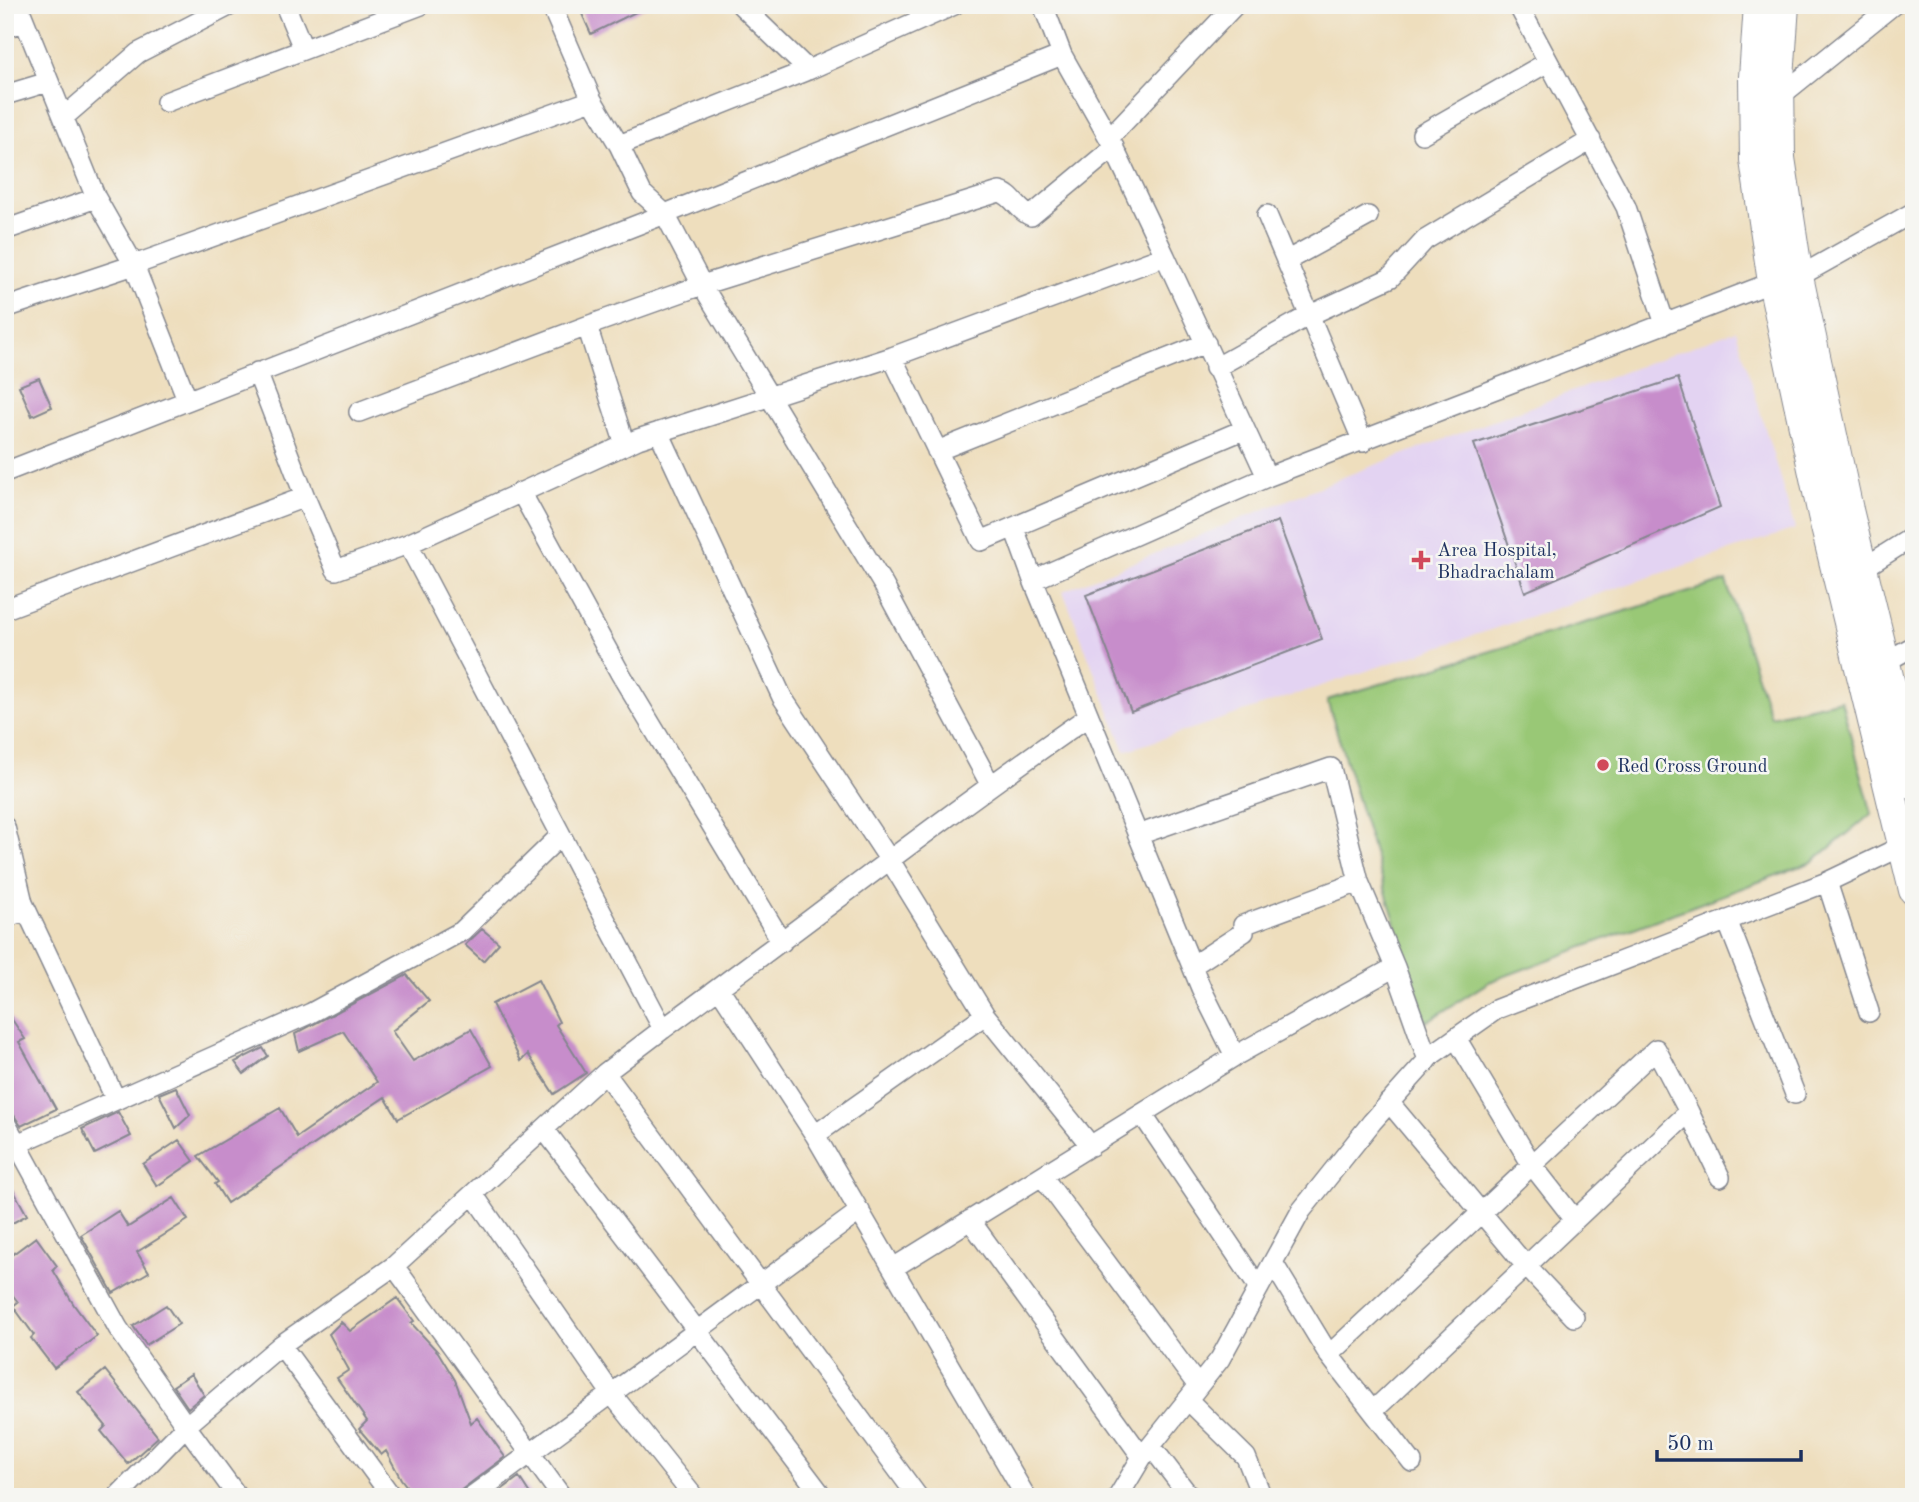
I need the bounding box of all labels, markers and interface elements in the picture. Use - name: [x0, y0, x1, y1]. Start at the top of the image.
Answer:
- place label: Area Hospital, Bhadrachalam: [1437, 542, 1557, 583]
- marker: Area Hospital, Bhadrachalam: [1411, 550, 1431, 570]
- marker: Red Cross Ground: [1595, 757, 1611, 773]
- place label: Red Cross Ground: [1617, 758, 1768, 777]
- scale bar: [1657, 1418, 1800, 1462]
- text: 50 m: [1667, 1434, 1714, 1455]

